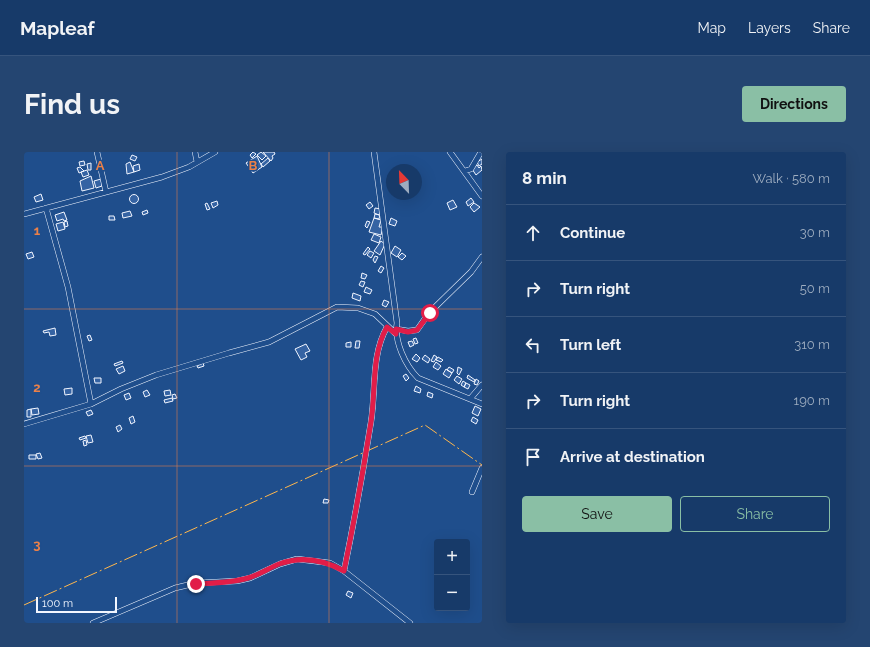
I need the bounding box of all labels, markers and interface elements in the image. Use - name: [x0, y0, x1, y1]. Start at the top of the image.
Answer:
- text: Mapleaf: [20, 17, 95, 39]
- text: Map: [698, 20, 726, 36]
- text: Layers: [748, 20, 791, 36]
- text: Share: [813, 20, 850, 36]
- button: Directions: [742, 86, 846, 122]
- text: Find us: [24, 88, 120, 121]
- text: A: [96, 158, 105, 173]
- text: B: [249, 158, 258, 173]
- north arrow: [386, 164, 422, 200]
- text: 8 min: [522, 168, 567, 188]
- text: Walk · 580 m: [752, 171, 830, 186]
- icon: ahead: [522, 222, 544, 244]
- text: 1: [34, 223, 41, 238]
- text: Continue: [560, 224, 625, 242]
- text: 30 m: [800, 225, 830, 240]
- icon: right: [522, 278, 544, 300]
- text: Turn right: [560, 280, 630, 298]
- text: 50 m: [800, 281, 830, 296]
- route start: [421, 304, 439, 322]
- icon: left: [522, 334, 544, 356]
- text: Turn left: [560, 336, 621, 354]
- text: 310 m: [794, 337, 830, 352]
- text: 2: [33, 380, 41, 395]
- icon: right: [522, 390, 544, 412]
- text: Turn right: [560, 392, 630, 410]
- text: 190 m: [794, 393, 830, 408]
- icon: arrive: [522, 446, 544, 468]
- text: Arrive at destination: [560, 448, 705, 466]
- button: Save: [522, 496, 672, 532]
- button: Share: [680, 496, 830, 532]
- text: 3: [33, 537, 41, 552]
- map controls: [434, 539, 470, 611]
- button: +: [434, 539, 470, 575]
- route end: [187, 575, 205, 593]
- button: −: [434, 575, 470, 611]
- scale bar: [36, 595, 117, 614]
- text: 100 m: [42, 597, 73, 610]

